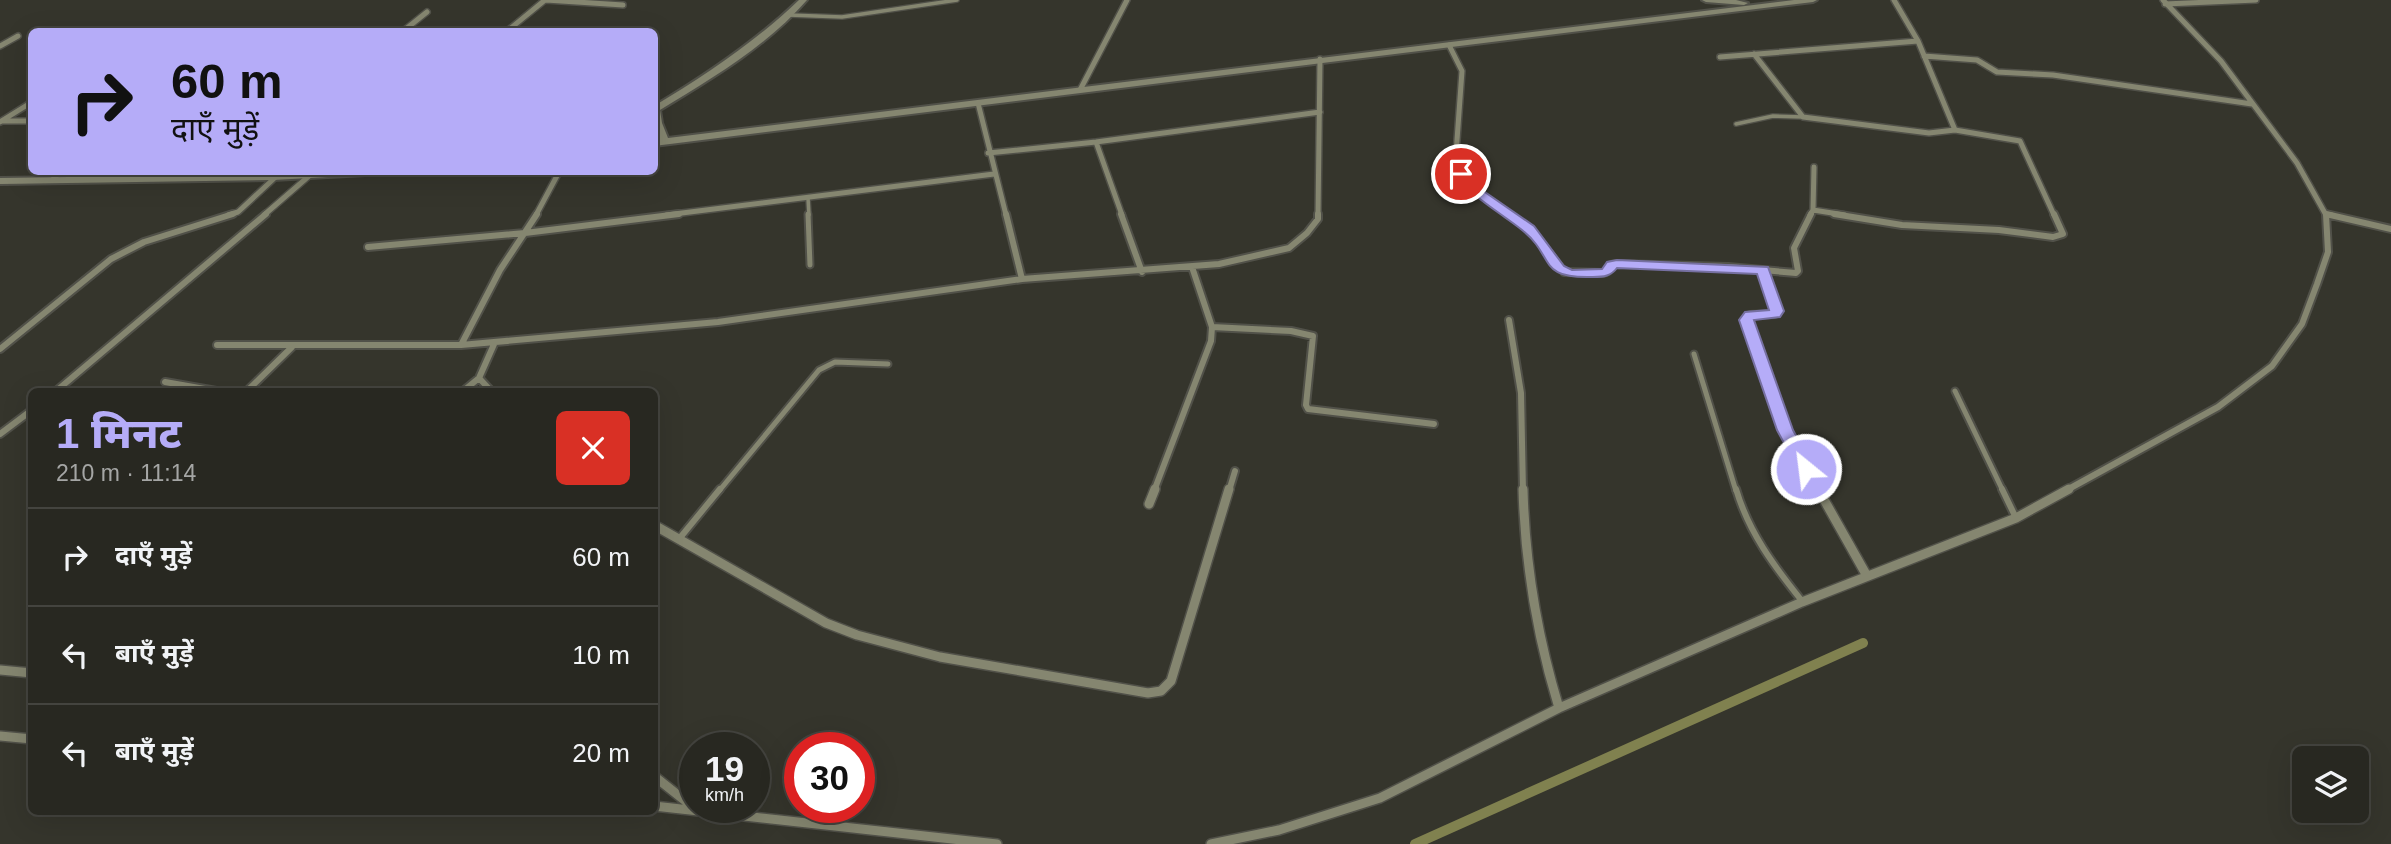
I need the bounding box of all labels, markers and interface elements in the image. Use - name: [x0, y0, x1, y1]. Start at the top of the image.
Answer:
- text: 60 m: [171, 54, 283, 108]
- icon: right: [56, 56, 147, 147]
- text: दाएँ मुड़ें: [171, 111, 259, 147]
- pin: [1431, 144, 1491, 204]
- icon: arrive: [1442, 155, 1480, 193]
- text: 1 मिनट: [56, 410, 181, 457]
- button: close: [556, 411, 630, 485]
- position arrow: [1769, 432, 1843, 506]
- text: 210 m · 11:14: [56, 460, 196, 486]
- icon: right: [56, 538, 94, 576]
- text: दाएँ मुड़ें: [115, 540, 192, 570]
- text: 60 m: [572, 542, 630, 572]
- icon: left: [56, 636, 94, 674]
- text: बाएँ मुड़ें: [115, 638, 194, 668]
- text: 10 m: [572, 640, 630, 670]
- speed limit sign: 30: [784, 732, 875, 823]
- icon: left: [56, 734, 94, 772]
- text: बाएँ मुड़ें: [115, 736, 194, 766]
- text: 20 m: [572, 738, 630, 768]
- map controls: [2292, 746, 2369, 823]
- button: layers: [2292, 746, 2369, 823]
- text: 19: [705, 749, 744, 788]
- text: km/h: [705, 785, 744, 805]

